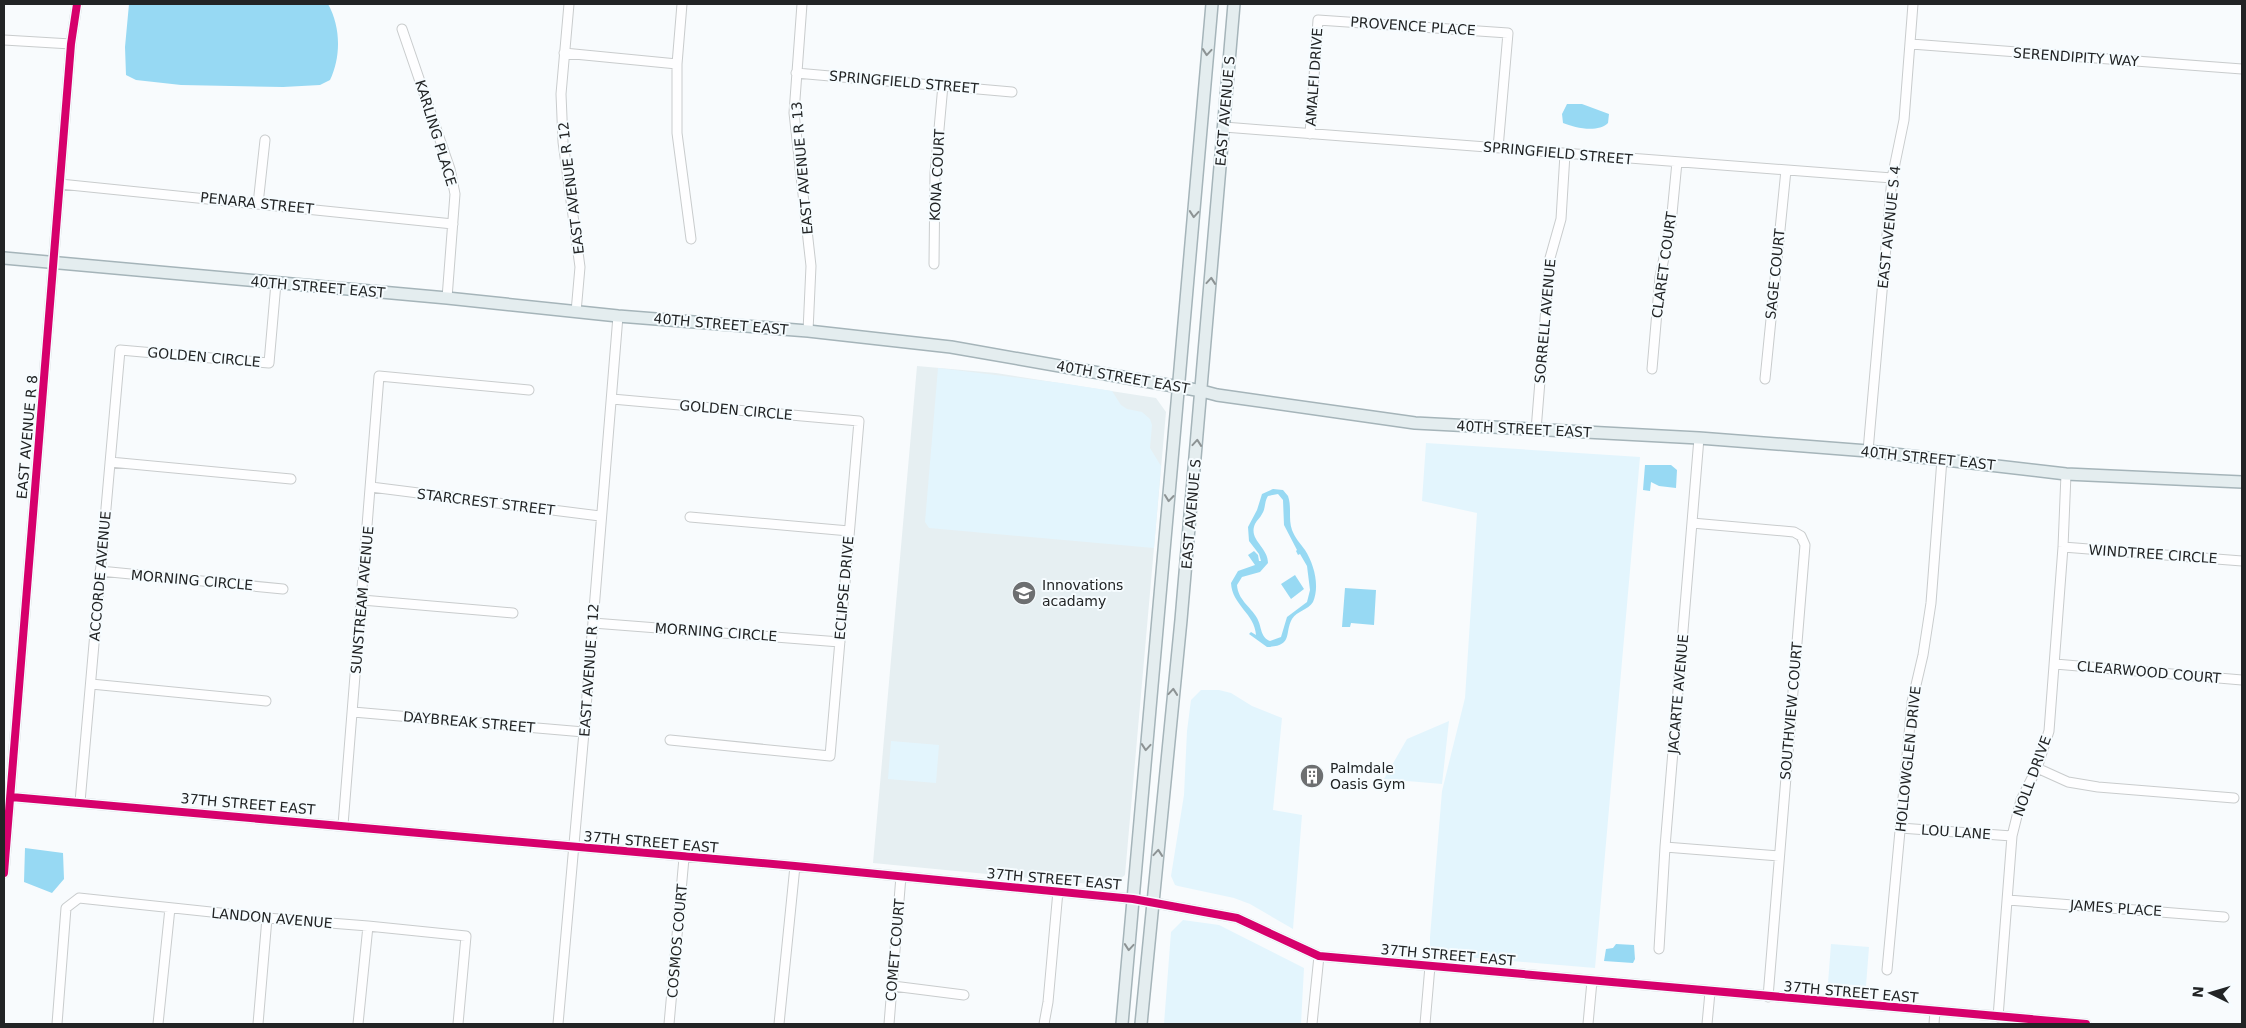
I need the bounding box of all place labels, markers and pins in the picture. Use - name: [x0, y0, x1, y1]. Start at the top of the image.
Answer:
- place label: Innovations acadamy: [1042, 577, 1123, 609]
- school or university icon: Innovations acadamy: [1011, 580, 1037, 606]
- place label: Palmdale Oasis Gym: [1330, 760, 1405, 792]
- building icon: Palmdale Oasis Gym: [1299, 763, 1325, 789]

